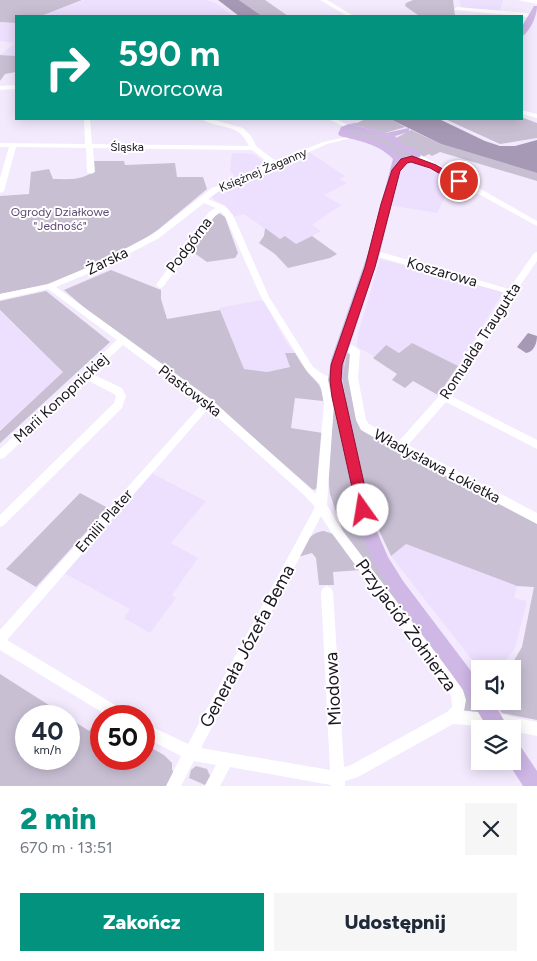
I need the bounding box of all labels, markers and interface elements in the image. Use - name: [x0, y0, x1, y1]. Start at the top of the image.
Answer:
- text: 590 m: [118, 33, 220, 75]
- icon: right: [35, 35, 100, 100]
- text: Dworcowa: [118, 75, 223, 102]
- street label: Śląska: [110, 140, 144, 154]
- street label: Księżnej Żaganny: [217, 145, 310, 195]
- pin: [438, 160, 480, 202]
- icon: arrive: [445, 167, 473, 195]
- park label: Ogrody Działkowe "Jedność": [11, 205, 110, 233]
- street label: Podgórna: [162, 214, 216, 276]
- street label: Żarska: [83, 243, 131, 279]
- street label: Koszarowa: [405, 253, 479, 291]
- street label: Romualda Traugutta: [436, 279, 524, 403]
- street label: Marii Konopnickiej: [10, 350, 112, 446]
- street label: Piastowska: [155, 361, 225, 421]
- street label: Władysława Łokietka: [371, 425, 503, 507]
- position arrow: [336, 483, 388, 535]
- street label: Emilii Plater: [72, 486, 136, 556]
- street label: Przyjaciół Żołnierza: [351, 555, 461, 695]
- street label: Generała Józefa Bema: [195, 561, 299, 731]
- street label: Miodowa: [320, 652, 346, 726]
- map controls: [471, 660, 521, 770]
- button: sound: [471, 660, 521, 710]
- speed limit sign: 50: [90, 705, 155, 770]
- text: 40: [31, 716, 64, 746]
- button: layers: [471, 720, 521, 770]
- text: km/h: [34, 743, 61, 757]
- text: 2 min: [20, 800, 97, 837]
- button: close: [465, 803, 517, 855]
- text: 670 m · 13:51: [20, 838, 113, 857]
- button: Zakończ: [20, 893, 264, 951]
- button: Udostępnij: [274, 893, 517, 951]

